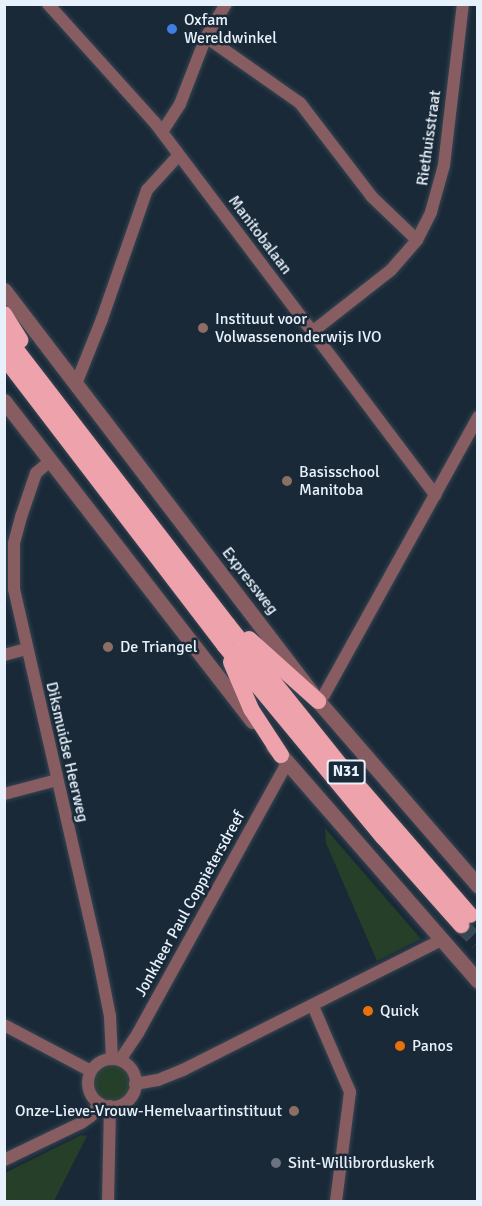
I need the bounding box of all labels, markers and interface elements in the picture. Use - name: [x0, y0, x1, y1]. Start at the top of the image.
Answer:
- place label: Oxfam Wereldwinkel: [184, 10, 277, 48]
- marker: Oxfam Wereldwinkel: [165, 22, 179, 36]
- street label: Riethuisstraat: [413, 89, 445, 187]
- street label: Manitobalaan: [224, 192, 296, 278]
- place label: Instituut voor Volwassenonderwijs IVO: [215, 309, 382, 347]
- marker: Instituut voor Volwassenonderwijs IVO: [196, 321, 210, 335]
- place label: Basisschool Manitoba: [299, 462, 380, 500]
- marker: Basisschool Manitoba: [280, 474, 294, 488]
- street label: Expressweg: [218, 543, 282, 619]
- place label: De Triangel: [120, 637, 197, 657]
- marker: De Triangel: [101, 640, 115, 654]
- street label: Diksmuidse Heerweg: [42, 680, 92, 824]
- road number: N31: [326, 760, 366, 784]
- street label: Jonkheer Paul Coppietersdreef: [131, 808, 249, 1000]
- place label: Quick: [380, 1001, 419, 1021]
- marker: Quick: [361, 1004, 375, 1018]
- place label: Panos: [412, 1036, 453, 1056]
- marker: Panos: [393, 1039, 407, 1053]
- place label: Onze-Lieve-Vrouw-Hemelvaartinstituut: [15, 1101, 282, 1121]
- marker: Onze-Lieve-Vrouw-Hemelvaartinstituut: [287, 1104, 301, 1118]
- place label: Sint-Willibrorduskerk: [288, 1153, 435, 1173]
- marker: Sint-Willibrorduskerk: [269, 1156, 283, 1170]

